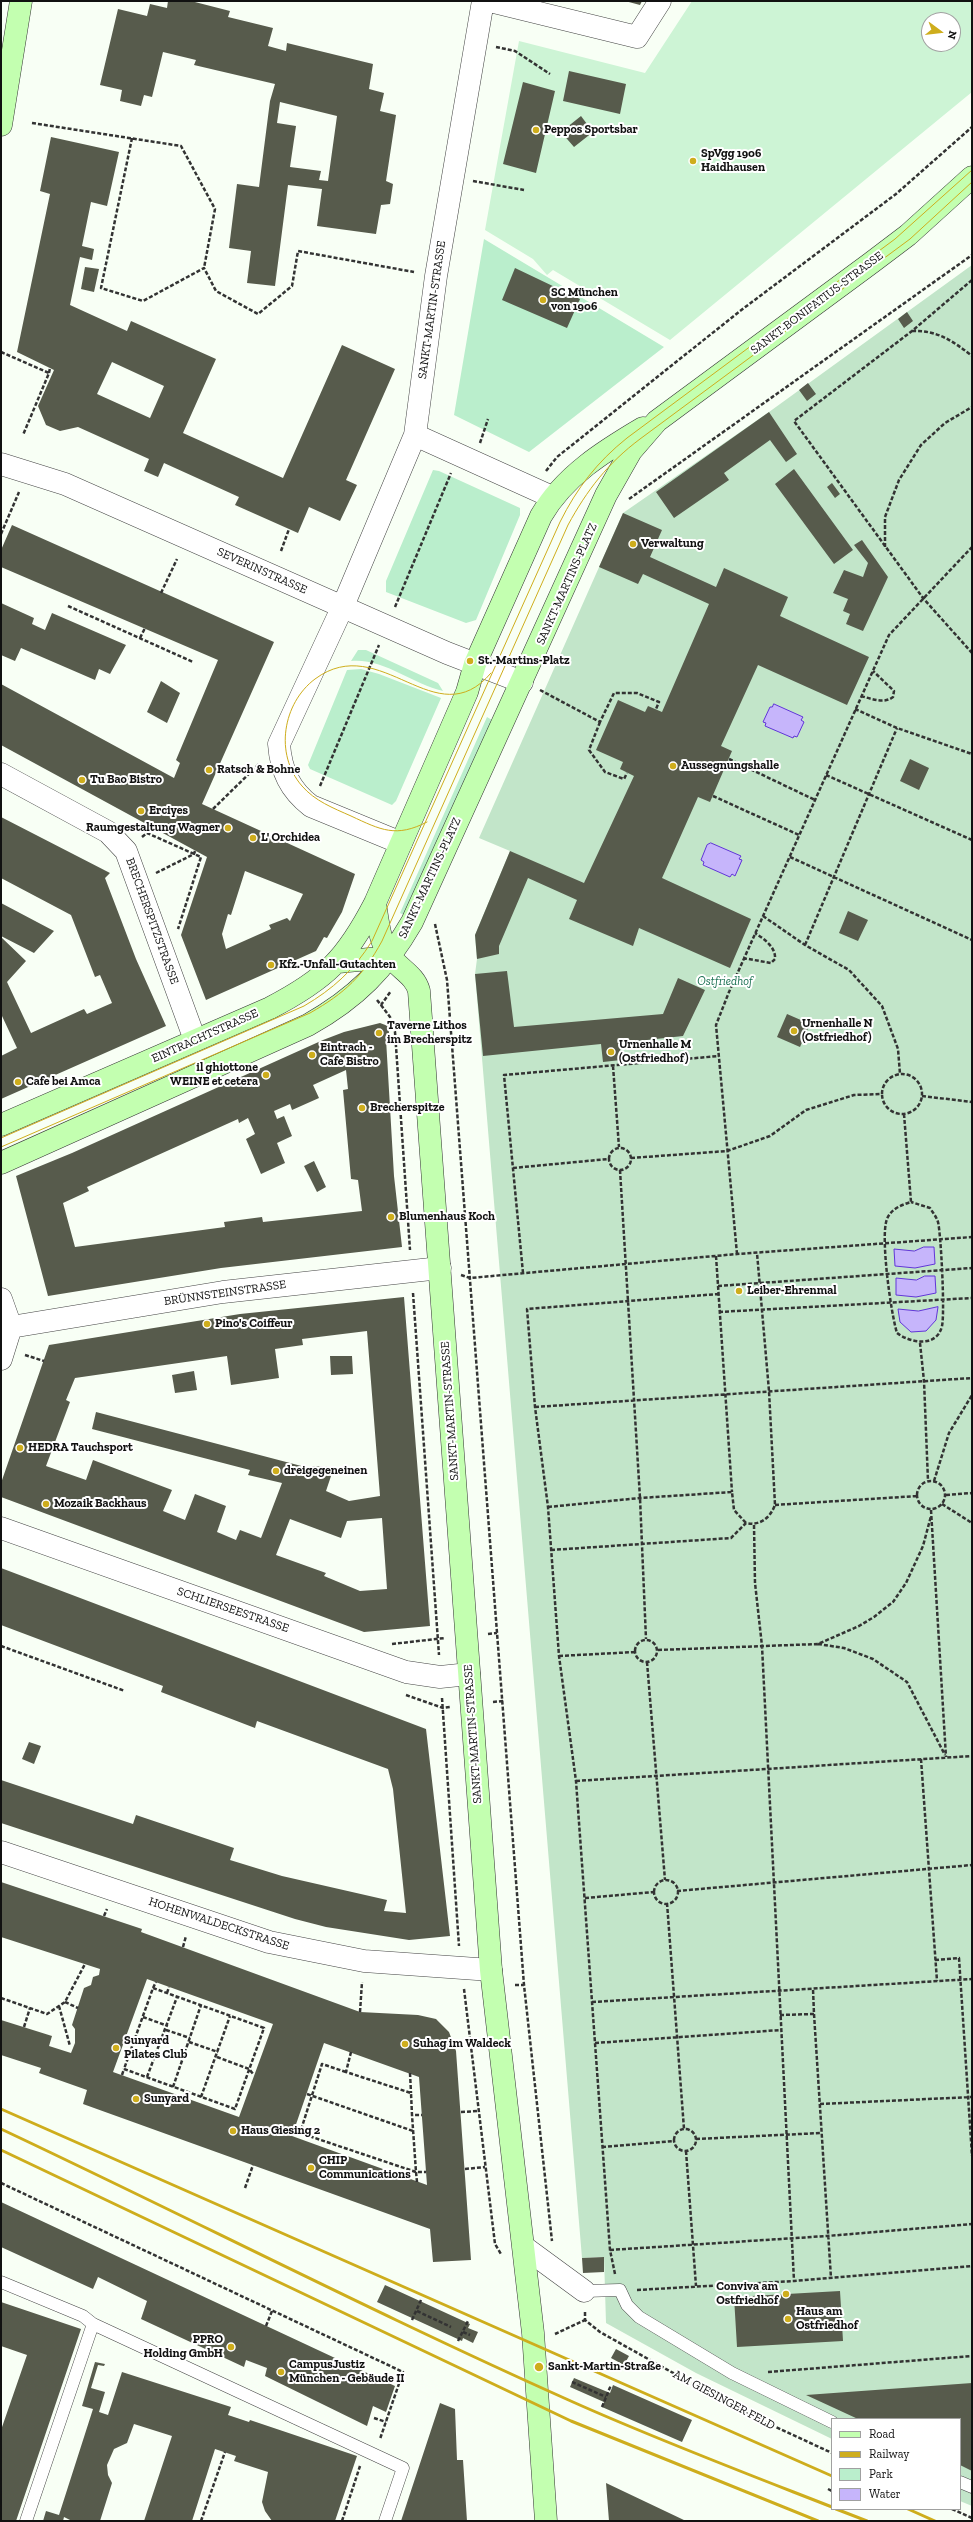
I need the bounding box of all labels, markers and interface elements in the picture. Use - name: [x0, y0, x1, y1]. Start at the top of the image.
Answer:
- north arrow: [921, 12, 961, 52]
- text: N: [945, 29, 959, 41]
- place label: Peppos Sportsbar: [544, 123, 638, 137]
- marker: Peppos Sportsbar: [531, 125, 541, 135]
- place label: SpVgg 1906 Haidhausen: [701, 147, 765, 175]
- marker: SpVgg 1906 Haidhausen: [688, 156, 698, 166]
- street label: SANKT-MARTIN-STRASSE: [415, 240, 449, 380]
- street label: SANKT-BONIFATIUS-STRASSE: [748, 248, 886, 358]
- place label: SC München von 1906: [551, 286, 618, 314]
- marker: SC München von 1906: [538, 295, 548, 305]
- street label: SANKT-MARTINS-PLATZ: [534, 521, 600, 647]
- place label: Verwaltung: [641, 537, 704, 551]
- marker: Verwaltung: [628, 539, 638, 549]
- street label: SEVERINSTRASSE: [215, 545, 309, 597]
- place label: St.-Martins-Platz: [478, 654, 570, 668]
- marker: St.-Martins-Platz: [465, 656, 475, 666]
- place label: Aussegnungshalle: [681, 759, 779, 773]
- marker: Aussegnungshalle: [668, 761, 678, 771]
- place label: Ratsch & Bohne: [217, 763, 300, 777]
- marker: Ratsch & Bohne: [204, 765, 214, 775]
- place label: Tu Bao Bistro: [90, 773, 162, 787]
- marker: Tu Bao Bistro: [77, 775, 87, 785]
- place label: Erciyes: [149, 804, 188, 818]
- marker: Erciyes: [136, 806, 146, 816]
- street label: SANKT-MARTINS-PLATZ: [396, 815, 464, 941]
- place label: Raumgestaltung Wagner: [86, 821, 220, 835]
- marker: Raumgestaltung Wagner: [223, 823, 233, 833]
- place label: L' Orchidea: [261, 831, 320, 845]
- marker: L' Orchidea: [248, 833, 258, 843]
- street label: BRECHERSPITZSTRASSE: [122, 856, 182, 986]
- place label: Kfz.-Unfall-Gutachten: [279, 958, 396, 972]
- marker: Kfz.-Unfall-Gutachten: [266, 960, 276, 970]
- park label: Ostfriedhof: [697, 975, 753, 989]
- street label: EINTRACHTSTRASSE: [149, 1006, 261, 1066]
- place label: Urnenhalle N (Ostfriedhof): [802, 1017, 873, 1045]
- place label: Taverne Lithos im Brecherspitz: [387, 1019, 472, 1047]
- marker: Urnenhalle N (Ostfriedhof): [789, 1026, 799, 1036]
- marker: Taverne Lithos im Brecherspitz: [374, 1028, 384, 1038]
- place label: Urnenhalle M (Ostfriedhof): [619, 1038, 691, 1066]
- place label: Eintrach - Cafe Bistro: [320, 1041, 379, 1069]
- marker: Urnenhalle M (Ostfriedhof): [606, 1047, 616, 1057]
- marker: Eintrach - Cafe Bistro: [307, 1050, 317, 1060]
- place label: il ghiottone WEINE et cetera: [170, 1061, 258, 1089]
- marker: il ghiottone WEINE et cetera: [261, 1070, 271, 1080]
- place label: Cafe bei Amca: [26, 1075, 101, 1089]
- marker: Cafe bei Amca: [13, 1077, 23, 1087]
- place label: Brecherspitze: [370, 1101, 445, 1115]
- marker: Brecherspitze: [357, 1103, 367, 1113]
- place label: Blumenhaus Koch: [399, 1210, 495, 1224]
- marker: Blumenhaus Koch: [386, 1212, 396, 1222]
- street label: BRÜNNSTEINSTRASSE: [163, 1277, 287, 1309]
- place label: Leiber-Ehrenmal: [747, 1284, 837, 1298]
- marker: Leiber-Ehrenmal: [734, 1286, 744, 1296]
- place label: Pino's Coiffeur: [215, 1317, 293, 1331]
- marker: Pino's Coiffeur: [202, 1319, 212, 1329]
- street label: SANKT-MARTIN-STRASSE: [438, 1341, 462, 1481]
- place label: HEDRA Tauchsport: [28, 1441, 133, 1455]
- marker: HEDRA Tauchsport: [15, 1443, 25, 1453]
- place label: dreigegeneinen: [284, 1464, 367, 1478]
- marker: dreigegeneinen: [271, 1466, 281, 1476]
- place label: Mozaik Backhaus: [54, 1497, 147, 1511]
- marker: Mozaik Backhaus: [41, 1499, 51, 1509]
- street label: SCHLIERSEESTRASSE: [175, 1584, 291, 1636]
- street label: SANKT-MARTIN-STRASSE: [461, 1664, 485, 1804]
- street label: HOHENWALDECKSTRASSE: [147, 1894, 291, 1954]
- place label: Sunyard Pilates Club: [124, 2034, 187, 2062]
- place label: Suhag im Waldeck: [413, 2037, 511, 2051]
- marker: Suhag im Waldeck: [400, 2039, 410, 2049]
- marker: Sunyard Pilates Club: [111, 2043, 121, 2053]
- place label: Sunyard: [144, 2092, 189, 2106]
- marker: Sunyard: [131, 2094, 141, 2104]
- place label: Haus Giesing 2: [241, 2124, 320, 2138]
- marker: Haus Giesing 2: [228, 2126, 238, 2136]
- place label: CHIP Communications: [319, 2154, 411, 2182]
- marker: CHIP Communications: [306, 2163, 316, 2173]
- place label: Conviva am Ostfriedhof: [716, 2280, 778, 2308]
- marker: Conviva am Ostfriedhof: [781, 2289, 791, 2299]
- place label: Haus am Ostfriedhof: [796, 2305, 858, 2333]
- marker: Haus am Ostfriedhof: [783, 2314, 793, 2324]
- place label: PPRO Holding GmbH: [144, 2333, 223, 2361]
- marker: PPRO Holding GmbH: [226, 2342, 236, 2352]
- place label: CampusJustiz München - Gebäude II: [289, 2358, 405, 2386]
- place label: Sankt-Martin-Straße: [548, 2360, 661, 2374]
- marker: Sankt-Martin-Straße: [533, 2361, 545, 2373]
- marker: CampusJustiz München - Gebäude II: [276, 2367, 286, 2377]
- street label: AM GIESINGER FELD: [671, 2367, 777, 2433]
- legend: [831, 2418, 961, 2510]
- text: Road: [869, 2427, 895, 2441]
- text: Railway: [869, 2447, 910, 2461]
- text: Park: [869, 2467, 893, 2481]
- text: Water: [869, 2487, 901, 2501]

